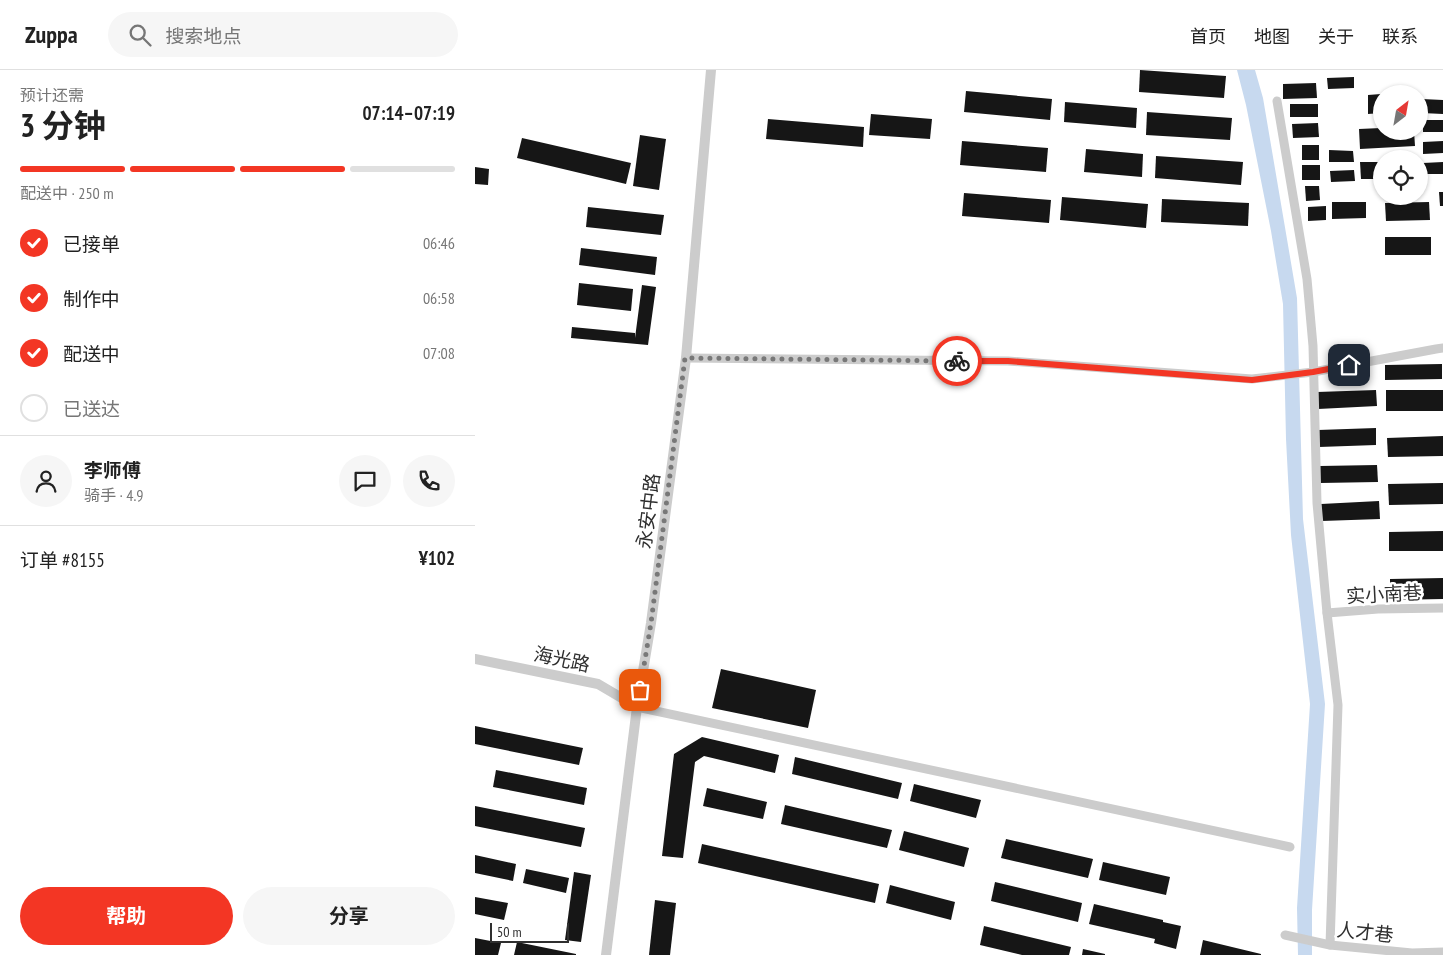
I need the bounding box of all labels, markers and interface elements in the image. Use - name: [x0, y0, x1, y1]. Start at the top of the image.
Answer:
- search box: [108, 12, 458, 57]
- text: Zuppa: [25, 19, 78, 50]
- icon: search: [126, 21, 154, 49]
- text: 搜索地点: [166, 24, 242, 48]
- text: 首页: [1190, 25, 1226, 48]
- text: 地图: [1254, 25, 1290, 48]
- text: 关于: [1318, 25, 1354, 48]
- text: 联系: [1382, 25, 1418, 48]
- text: 预计还需: [20, 85, 84, 105]
- north arrow: [1373, 85, 1427, 140]
- map controls: [1373, 85, 1428, 205]
- text: 07:14–07:19: [362, 101, 455, 125]
- text: 3 分钟: [20, 104, 106, 146]
- button: locate: [1373, 150, 1428, 205]
- text: 配送中 · 250 m: [20, 183, 114, 203]
- icon: check: [20, 229, 48, 257]
- text: 已接单: [63, 232, 120, 256]
- text: 06:46: [423, 233, 455, 253]
- icon: check: [20, 284, 48, 312]
- text: 制作中: [63, 287, 120, 311]
- text: 06:58: [423, 288, 455, 308]
- courier: [932, 336, 982, 386]
- icon: check: [20, 339, 48, 367]
- text: 配送中: [63, 342, 120, 366]
- text: 07:08: [423, 343, 455, 363]
- pin: [1328, 344, 1370, 386]
- icon: bike: [943, 347, 971, 375]
- icon: home: [1335, 351, 1363, 379]
- text: 已送达: [63, 397, 120, 421]
- button: person: [20, 455, 72, 507]
- button: chat: [339, 455, 391, 507]
- button: phone: [403, 455, 455, 507]
- text: 李师傅: [84, 458, 141, 482]
- street label: 永安中路: [631, 472, 665, 550]
- text: 骑手 · 4.9: [84, 485, 143, 505]
- text: ¥102: [419, 546, 455, 570]
- text: 订单 #8155: [20, 548, 105, 572]
- street label: 实小南巷: [1345, 580, 1423, 608]
- street label: 海光路: [532, 641, 592, 677]
- pin: [619, 669, 661, 711]
- icon: bag: [626, 676, 654, 704]
- button: 帮助: [20, 887, 233, 945]
- button: 分享: [243, 887, 455, 945]
- street label: 人才巷: [1335, 917, 1395, 947]
- scale bar: [490, 920, 569, 943]
- text: 50 m: [497, 923, 522, 941]

